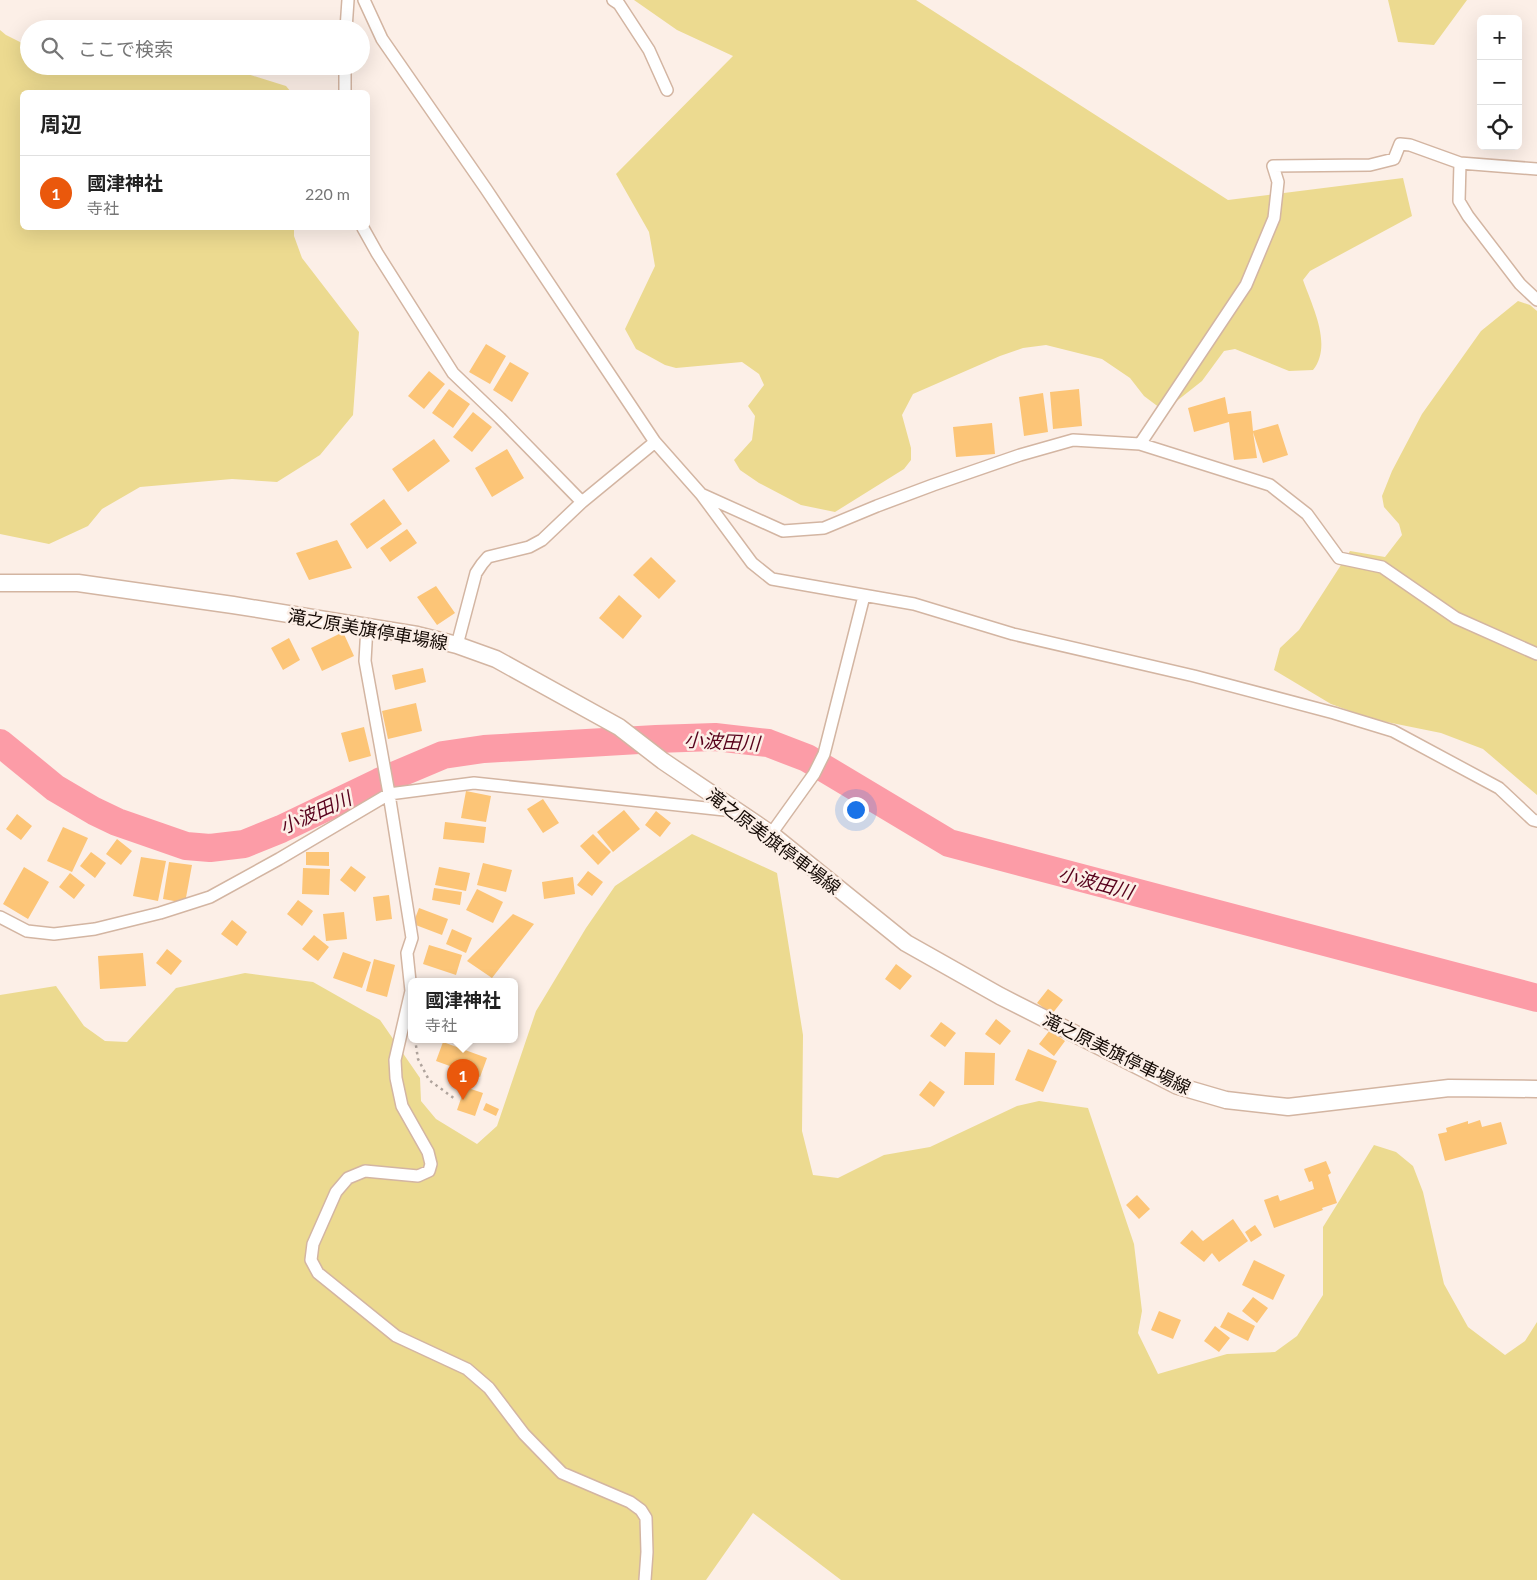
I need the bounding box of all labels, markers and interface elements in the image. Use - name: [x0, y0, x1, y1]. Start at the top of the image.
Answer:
- map controls: [1477, 15, 1522, 150]
- button: +: [1477, 15, 1522, 60]
- search box: [20, 20, 370, 75]
- icon: search: [38, 34, 66, 62]
- text: ここで検索: [78, 37, 173, 60]
- button: −: [1477, 60, 1522, 105]
- button: locate: [1477, 105, 1522, 150]
- text: 周辺: [40, 111, 82, 136]
- text: 國津神社: [87, 171, 163, 194]
- text: 1: [51, 184, 61, 203]
- text: 220 m: [305, 184, 350, 203]
- text: 寺社: [87, 198, 119, 217]
- street label: 滝之原美旗停車場線: [286, 604, 450, 654]
- water label: 小波田川: [683, 728, 763, 755]
- street label: 滝之原美旗停車場線: [703, 783, 845, 899]
- water label: 小波田川: [276, 785, 356, 838]
- your location: [843, 797, 869, 823]
- water label: 小波田川: [1056, 861, 1138, 903]
- popup: [408, 978, 518, 1043]
- text: 國津神社: [425, 988, 501, 1011]
- street label: 滝之原美旗停車場線: [1039, 1008, 1195, 1098]
- text: 寺社: [425, 1015, 457, 1034]
- pin: 1: [447, 1059, 479, 1100]

